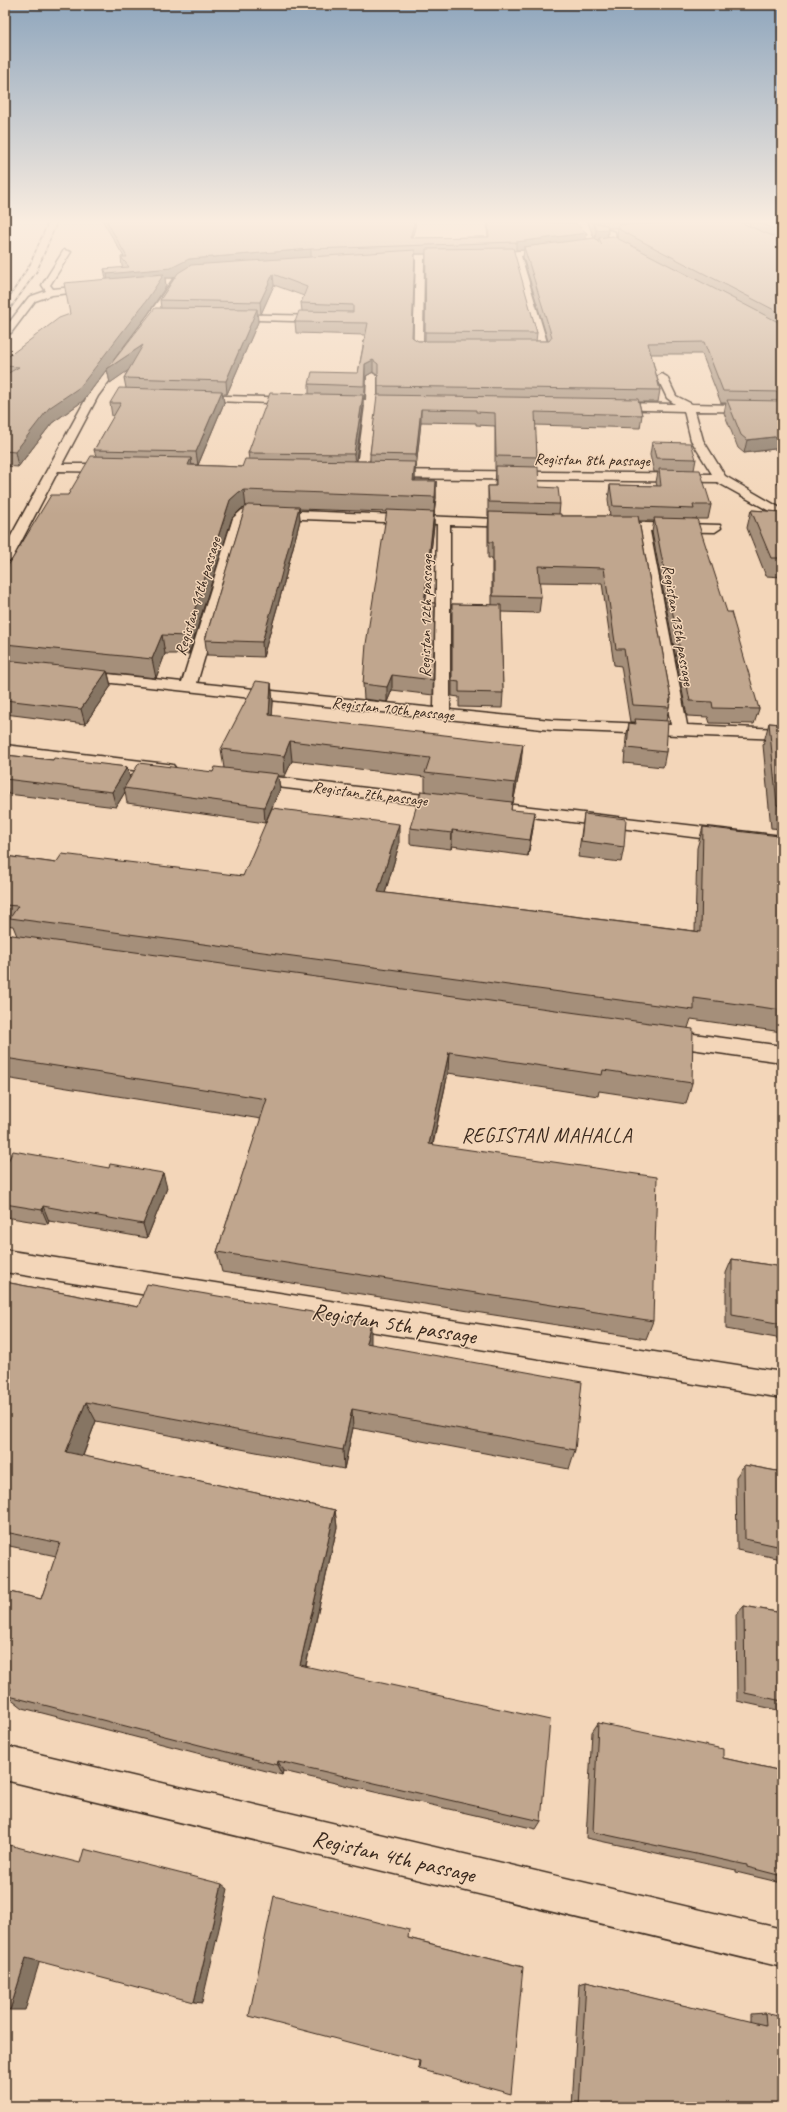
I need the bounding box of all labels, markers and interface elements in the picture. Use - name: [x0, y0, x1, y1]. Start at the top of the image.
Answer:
- street label: Registan 8th passage: [534, 449, 652, 471]
- street label: Registan 11th passage: [170, 533, 226, 658]
- street label: Registan 12th passage: [415, 553, 437, 678]
- street label: Registan 13th passage: [658, 563, 699, 689]
- street label: Registan 10th passage: [331, 693, 457, 726]
- street label: Registan 7th passage: [311, 777, 430, 811]
- district label: REGISTAN MAHALLA: [461, 1123, 633, 1148]
- street label: Registan 5th passage: [310, 1296, 480, 1351]
- street label: Registan 4th passage: [310, 1824, 480, 1890]

